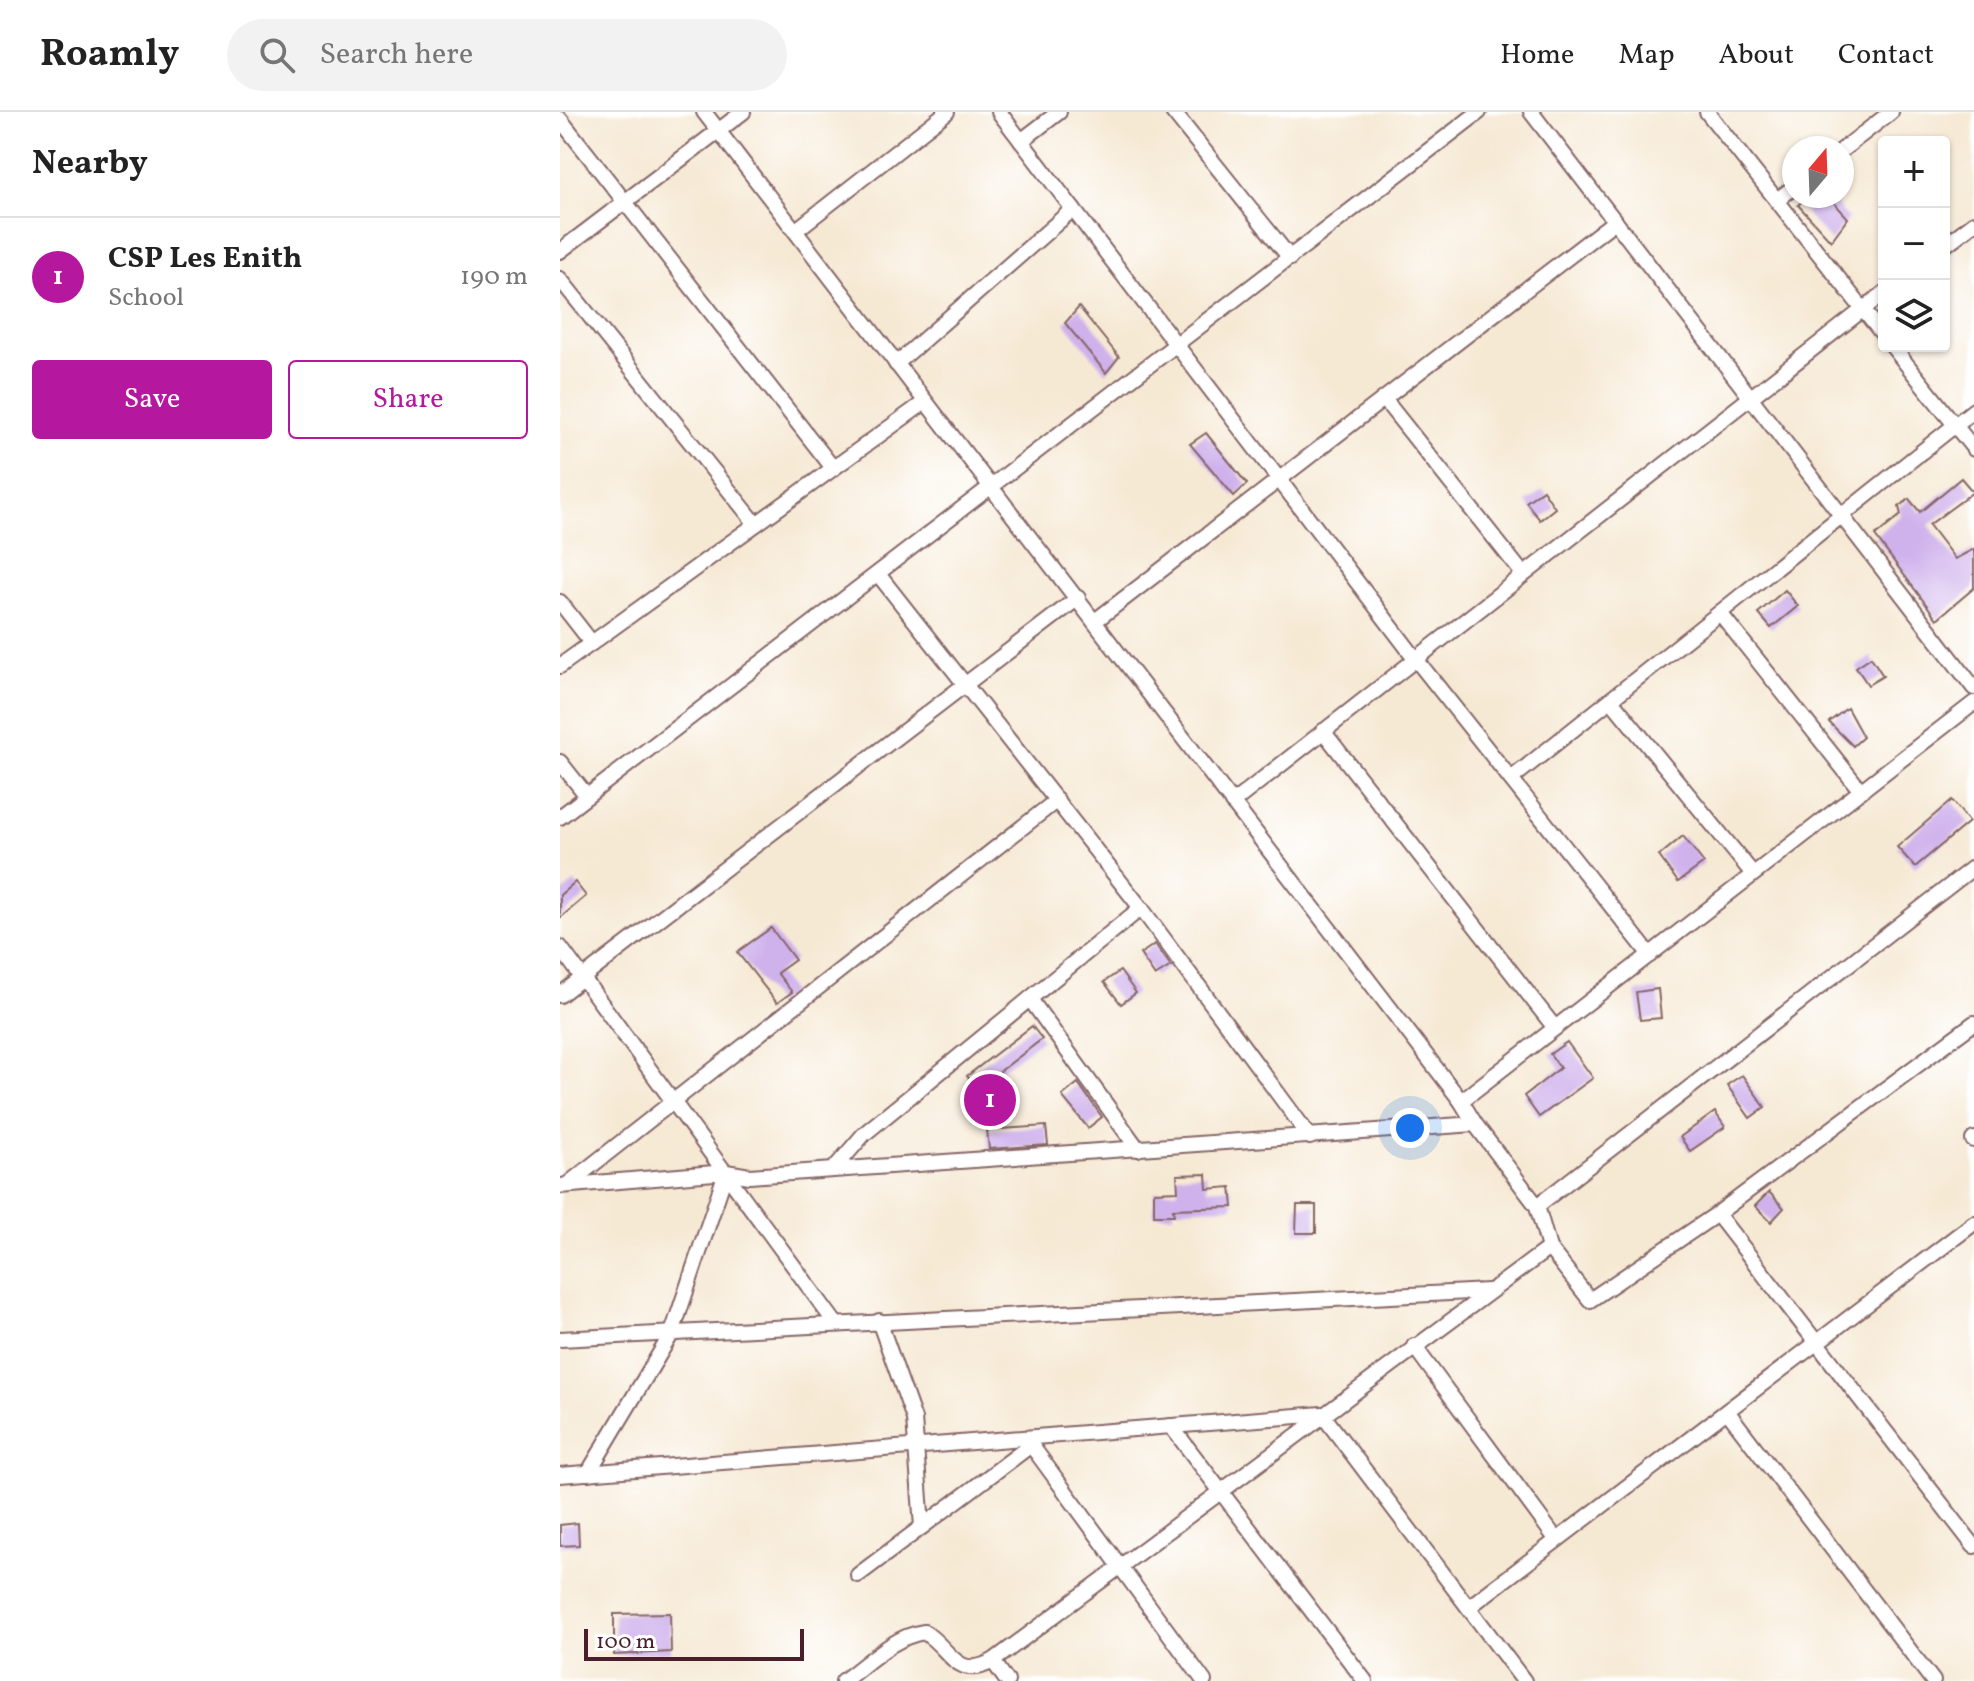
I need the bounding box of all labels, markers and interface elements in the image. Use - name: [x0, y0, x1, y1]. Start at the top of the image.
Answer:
- search box: [227, 19, 787, 91]
- text: Roamly: [40, 29, 179, 82]
- icon: search: [255, 33, 299, 77]
- text: Search here: [319, 34, 473, 76]
- text: Home: [1500, 36, 1574, 75]
- text: Map: [1618, 36, 1674, 75]
- text: About: [1718, 36, 1794, 75]
- text: Contact: [1838, 36, 1934, 75]
- north arrow: [1782, 136, 1854, 208]
- map controls: [1878, 136, 1950, 352]
- button: +: [1878, 136, 1950, 208]
- text: Nearby: [32, 141, 148, 188]
- button: −: [1878, 208, 1950, 280]
- text: CSP Les Enith: [108, 238, 302, 280]
- text: 1: [53, 259, 63, 295]
- text: 190 m: [460, 259, 528, 295]
- text: School: [108, 280, 184, 316]
- button: layers: [1878, 280, 1950, 352]
- button: Save: [32, 360, 272, 439]
- button: Share: [288, 360, 528, 439]
- pin: 1: [964, 1070, 1016, 1130]
- your location: [1390, 1108, 1430, 1148]
- scale bar: [584, 1625, 804, 1661]
- text: 100 m: [596, 1627, 655, 1658]

